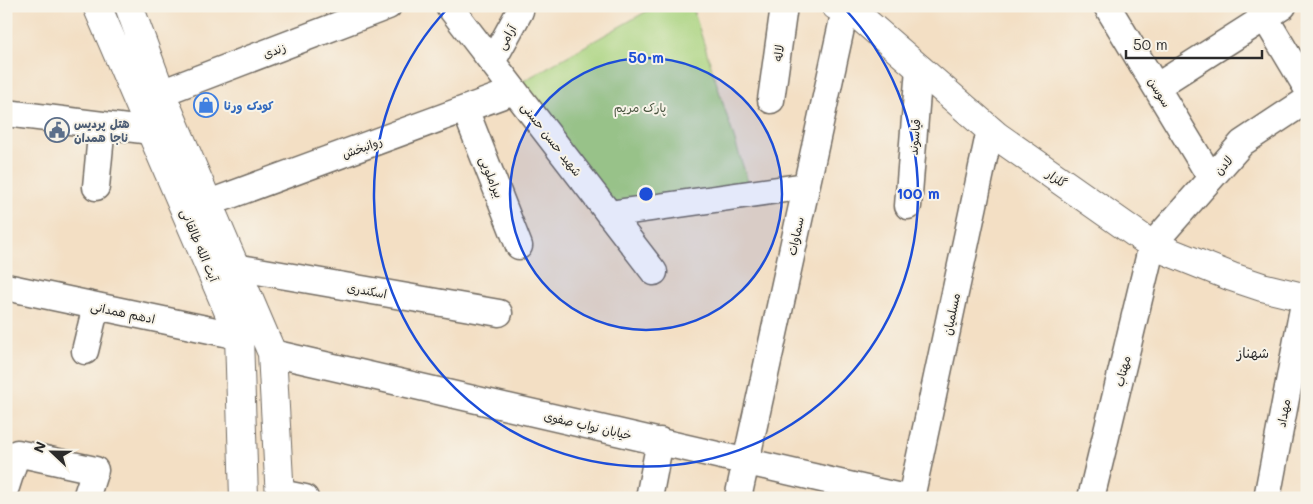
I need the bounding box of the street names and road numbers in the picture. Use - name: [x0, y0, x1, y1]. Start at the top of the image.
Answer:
- street label: آرامی: [493, 21, 521, 53]
- street label: زندی: [260, 38, 288, 62]
- street label: لاله: [769, 44, 787, 62]
- street label: سوسن: [1145, 74, 1175, 110]
- street label: شهید حسن حسنی: [517, 99, 586, 180]
- street label: قیاسوند: [904, 118, 924, 156]
- street label: روانبخش: [340, 132, 385, 163]
- street label: لادن: [1210, 152, 1236, 178]
- street label: بیراملویی: [476, 154, 508, 200]
- street label: گلزار: [1043, 165, 1070, 191]
- street label: آیت الله طالقانی: [177, 206, 223, 285]
- street label: سماوات: [783, 215, 808, 257]
- street label: اسکندری: [346, 279, 388, 301]
- street label: مسلمیان: [939, 291, 963, 337]
- street label: ادهم همدانی: [89, 297, 157, 329]
- street label: مهتاب: [1110, 354, 1135, 388]
- street label: مهداد: [1272, 397, 1294, 429]
- street label: خیابان نواب صفوی: [542, 407, 634, 444]

